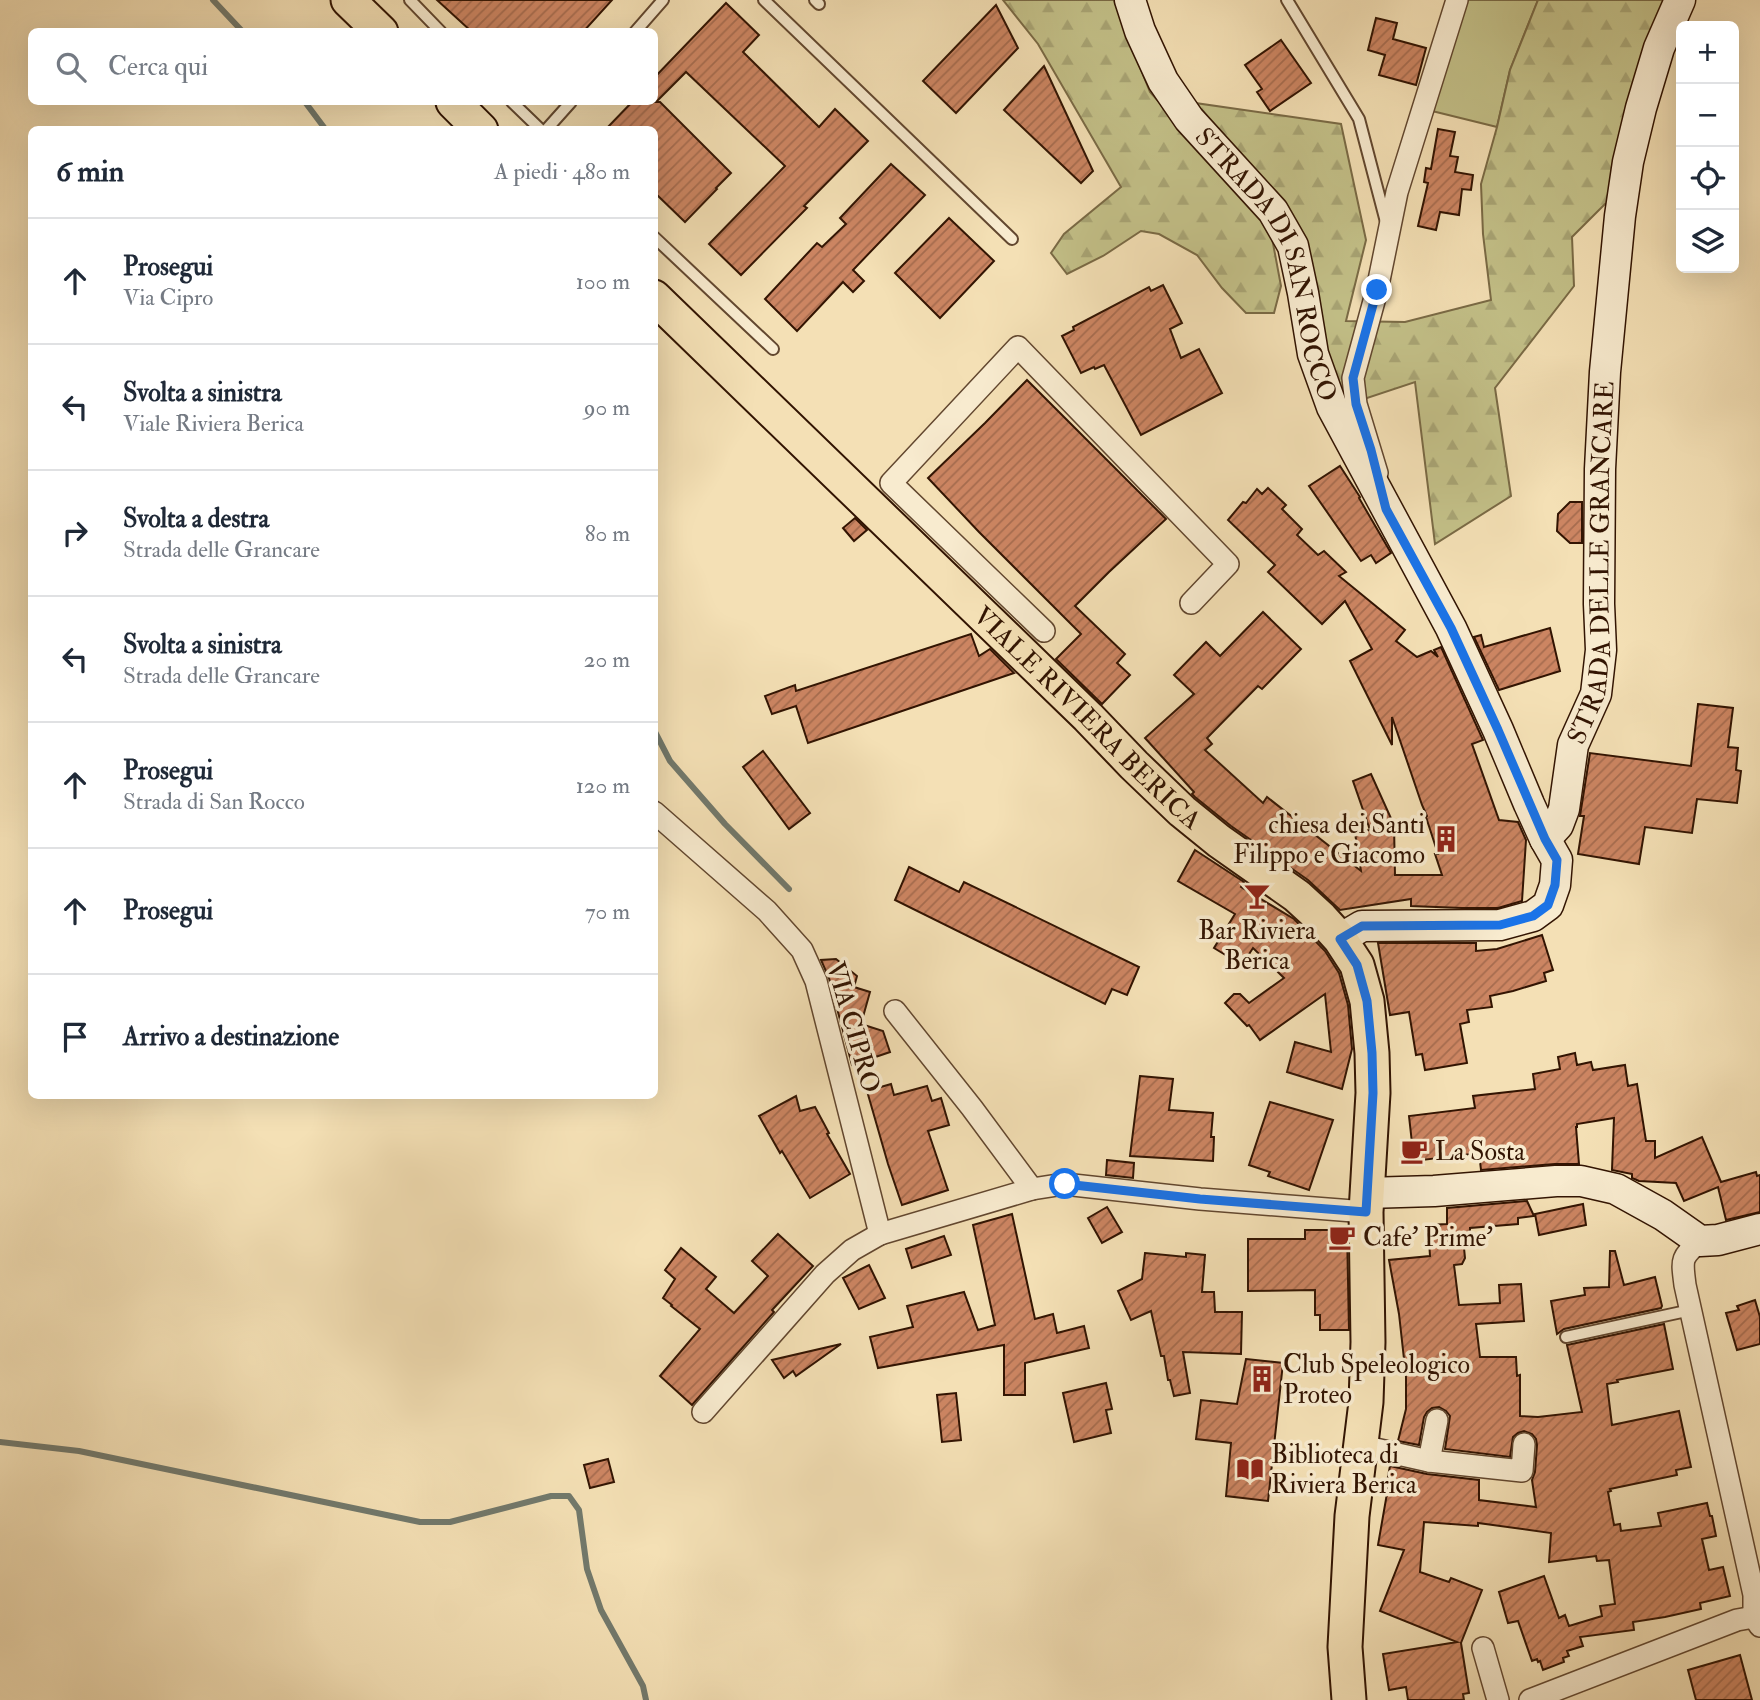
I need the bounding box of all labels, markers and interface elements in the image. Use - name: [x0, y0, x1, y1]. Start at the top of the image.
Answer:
- map controls: [1676, 21, 1739, 273]
- button: +: [1676, 21, 1739, 84]
- search box: [28, 28, 658, 105]
- icon: search: [52, 48, 90, 86]
- text: Cerca qui: [108, 51, 208, 83]
- button: −: [1676, 84, 1739, 147]
- street label: STRADA DI SAN ROCCO: [1188, 121, 1344, 406]
- button: locate: [1676, 147, 1739, 210]
- text: 6 min: [56, 153, 124, 190]
- text: A piedi · 480 m: [494, 157, 630, 186]
- button: layers: [1676, 210, 1739, 273]
- text: Prosegui: [123, 251, 213, 283]
- icon: ahead: [56, 262, 94, 300]
- text: 100 m: [576, 267, 630, 296]
- route end: [1361, 274, 1392, 305]
- text: Via Cipro: [123, 283, 213, 312]
- text: Svolta a sinistra: [123, 377, 282, 409]
- street label: STRADA DELLE GRANCARE: [1561, 380, 1622, 749]
- icon: left: [56, 388, 94, 426]
- text: 90 m: [584, 393, 630, 422]
- text: Viale Riviera Berica: [123, 409, 304, 438]
- text: Svolta a destra: [123, 503, 269, 535]
- icon: right: [56, 514, 94, 552]
- text: 80 m: [585, 519, 630, 548]
- text: Strada delle Grancare: [123, 535, 320, 564]
- street label: VIALE RIVIERA BERICA: [966, 600, 1207, 837]
- text: Svolta a sinistra: [123, 629, 282, 661]
- icon: left: [56, 640, 94, 678]
- text: 20 m: [584, 645, 630, 674]
- text: Strada delle Grancare: [123, 661, 320, 690]
- text: Prosegui: [123, 755, 213, 787]
- icon: ahead: [56, 766, 94, 804]
- text: 120 m: [576, 771, 630, 800]
- text: Strada di San Rocco: [123, 787, 305, 816]
- place label: chiesa dei Santi Filippo e Giacomo: [1233, 809, 1425, 872]
- building icon: chiesa dei Santi Filippo e Giacomo: [1431, 824, 1461, 854]
- bar icon: Bar Riviera Berica: [1242, 881, 1272, 911]
- icon: ahead: [56, 892, 94, 930]
- text: Prosegui: [123, 895, 213, 927]
- text: 70 m: [585, 897, 630, 926]
- place label: Bar Riviera Berica: [1198, 915, 1316, 977]
- street label: VIA CIPRO: [819, 958, 887, 1096]
- icon: arrive: [56, 1018, 94, 1056]
- text: Arrivo a destinazione: [123, 1021, 339, 1053]
- cafe icon: La Sosta: [1399, 1136, 1429, 1166]
- place label: La Sosta: [1435, 1136, 1525, 1168]
- route start: [1049, 1168, 1080, 1199]
- cafe icon: Cafe' Prime': [1327, 1222, 1357, 1252]
- place label: Cafe' Prime': [1363, 1222, 1493, 1254]
- place label: Club Speleologico Proteo: [1283, 1349, 1470, 1411]
- building icon: Club Speleologico Proteo: [1247, 1364, 1277, 1394]
- place label: Biblioteca di Riviera Berica: [1271, 1439, 1417, 1501]
- library icon: Biblioteca di Riviera Berica: [1235, 1454, 1265, 1484]

